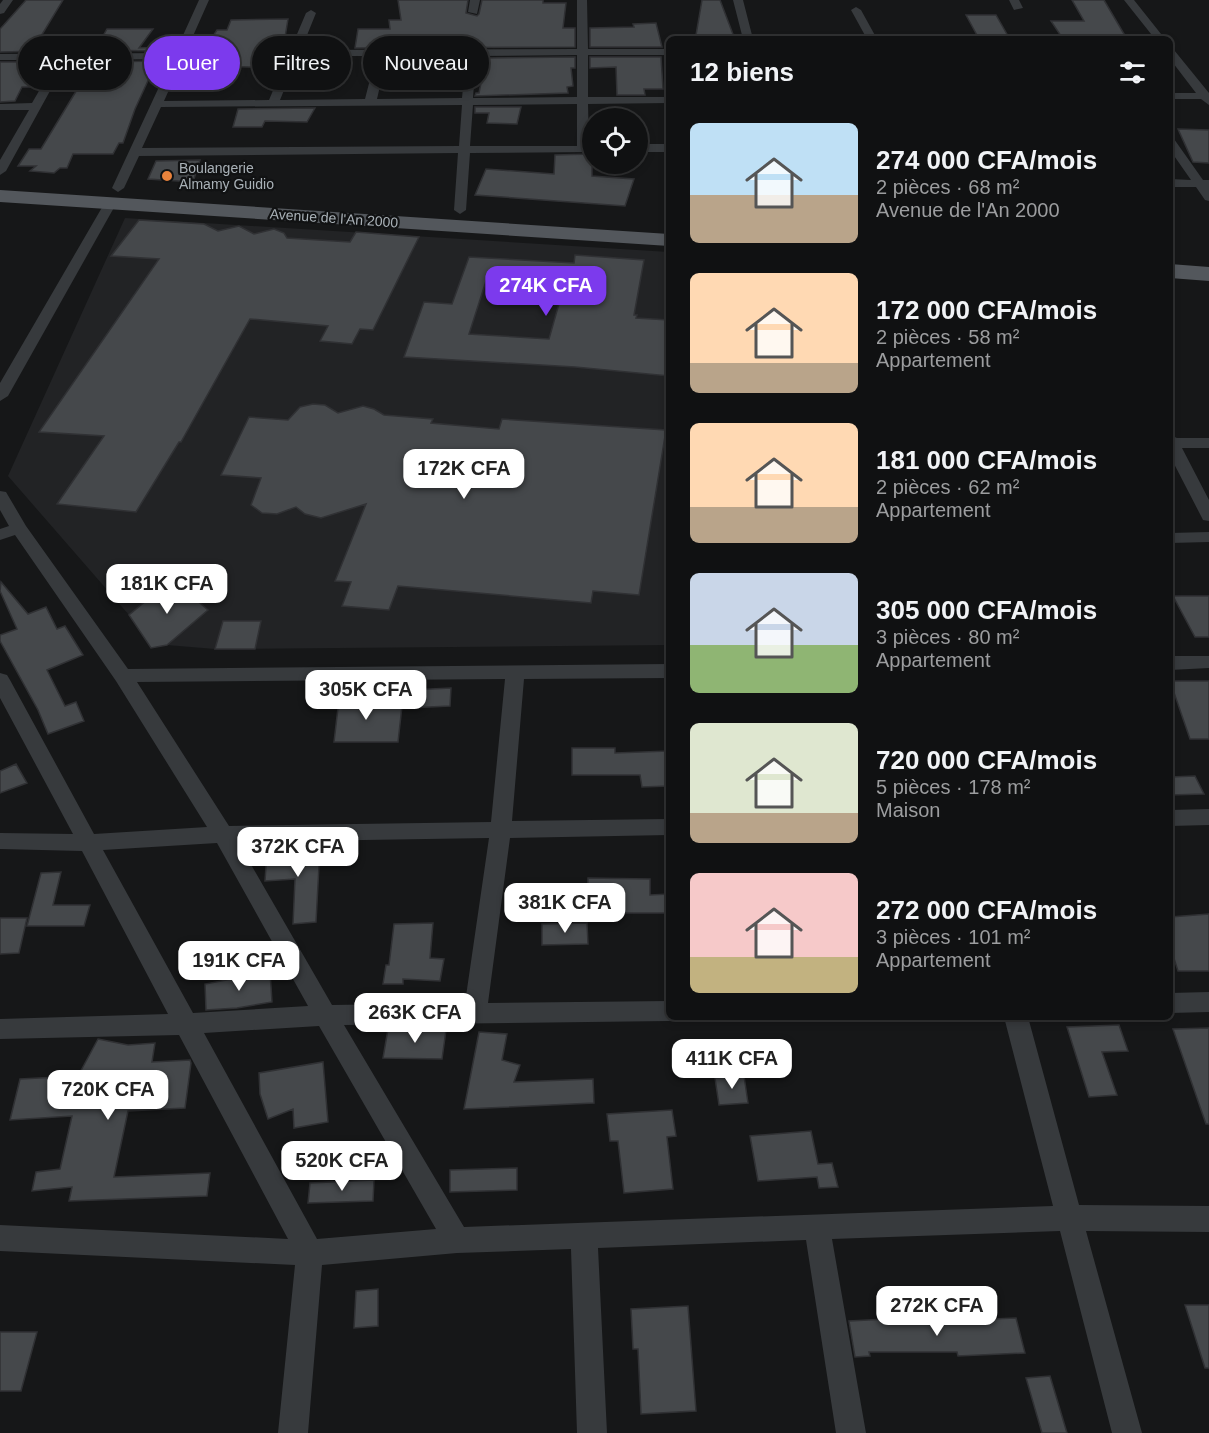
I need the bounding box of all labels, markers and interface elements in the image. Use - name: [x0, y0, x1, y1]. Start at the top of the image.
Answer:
- chip: Acheter: [18, 36, 132, 90]
- chip: Louer: [144, 36, 240, 90]
- chip: Filtres: [252, 36, 351, 90]
- chip: Nouveau: [363, 36, 489, 90]
- icon: filters: [1116, 56, 1149, 89]
- text: 12 biens: [690, 57, 794, 87]
- map controls: [582, 108, 648, 174]
- button: locate: [582, 108, 648, 174]
- text: 274 000 CFA/mois: [876, 145, 1097, 175]
- icon: home: [738, 147, 810, 219]
- place label: Boulangerie Almamy Guidio: [179, 160, 274, 192]
- marker: Boulangerie Almamy Guidio: [160, 169, 174, 183]
- text: 2 pièces · 68 m²: [876, 176, 1019, 198]
- text: Avenue de l'An 2000: [876, 199, 1060, 221]
- street label: Avenue de l'An 2000: [269, 206, 399, 230]
- pin: 274K CFA: [484, 266, 608, 317]
- text: 274K CFA: [499, 274, 593, 296]
- text: 172 000 CFA/mois: [876, 295, 1097, 325]
- icon: home: [738, 297, 810, 369]
- text: 2 pièces · 58 m²: [876, 326, 1019, 348]
- text: Appartement: [876, 349, 991, 371]
- text: 181 000 CFA/mois: [876, 445, 1097, 475]
- icon: home: [738, 447, 810, 519]
- pin: 172K CFA: [402, 449, 526, 500]
- text: 172K CFA: [417, 457, 511, 479]
- text: 2 pièces · 62 m²: [876, 476, 1019, 498]
- text: Appartement: [876, 499, 991, 521]
- pin: 181K CFA: [105, 564, 229, 615]
- text: 181K CFA: [120, 572, 214, 594]
- text: 305 000 CFA/mois: [876, 595, 1097, 625]
- icon: home: [738, 597, 810, 669]
- text: 3 pièces · 80 m²: [876, 626, 1019, 648]
- text: Appartement: [876, 649, 991, 671]
- pin: 305K CFA: [304, 670, 428, 721]
- text: 305K CFA: [319, 678, 413, 700]
- text: 720 000 CFA/mois: [876, 745, 1097, 775]
- icon: home: [738, 747, 810, 819]
- text: 5 pièces · 178 m²: [876, 776, 1031, 798]
- text: Maison: [876, 799, 940, 821]
- pin: 372K CFA: [236, 827, 360, 878]
- text: 372K CFA: [251, 835, 345, 857]
- pin: 381K CFA: [503, 883, 627, 934]
- text: 381K CFA: [518, 891, 612, 913]
- text: 272 000 CFA/mois: [876, 895, 1097, 925]
- icon: home: [738, 897, 810, 969]
- text: 3 pièces · 101 m²: [876, 926, 1031, 948]
- pin: 191K CFA: [177, 941, 301, 992]
- text: 191K CFA: [192, 949, 286, 971]
- text: Appartement: [876, 949, 991, 971]
- pin: 263K CFA: [353, 993, 477, 1044]
- text: 263K CFA: [368, 1001, 462, 1023]
- pin: 411K CFA: [670, 1039, 794, 1090]
- text: 411K CFA: [686, 1047, 778, 1069]
- pin: 720K CFA: [46, 1070, 170, 1121]
- text: 720K CFA: [61, 1078, 155, 1100]
- pin: 520K CFA: [280, 1141, 404, 1192]
- text: 520K CFA: [295, 1149, 389, 1171]
- pin: 272K CFA: [875, 1286, 999, 1337]
- text: 272K CFA: [890, 1294, 984, 1316]

